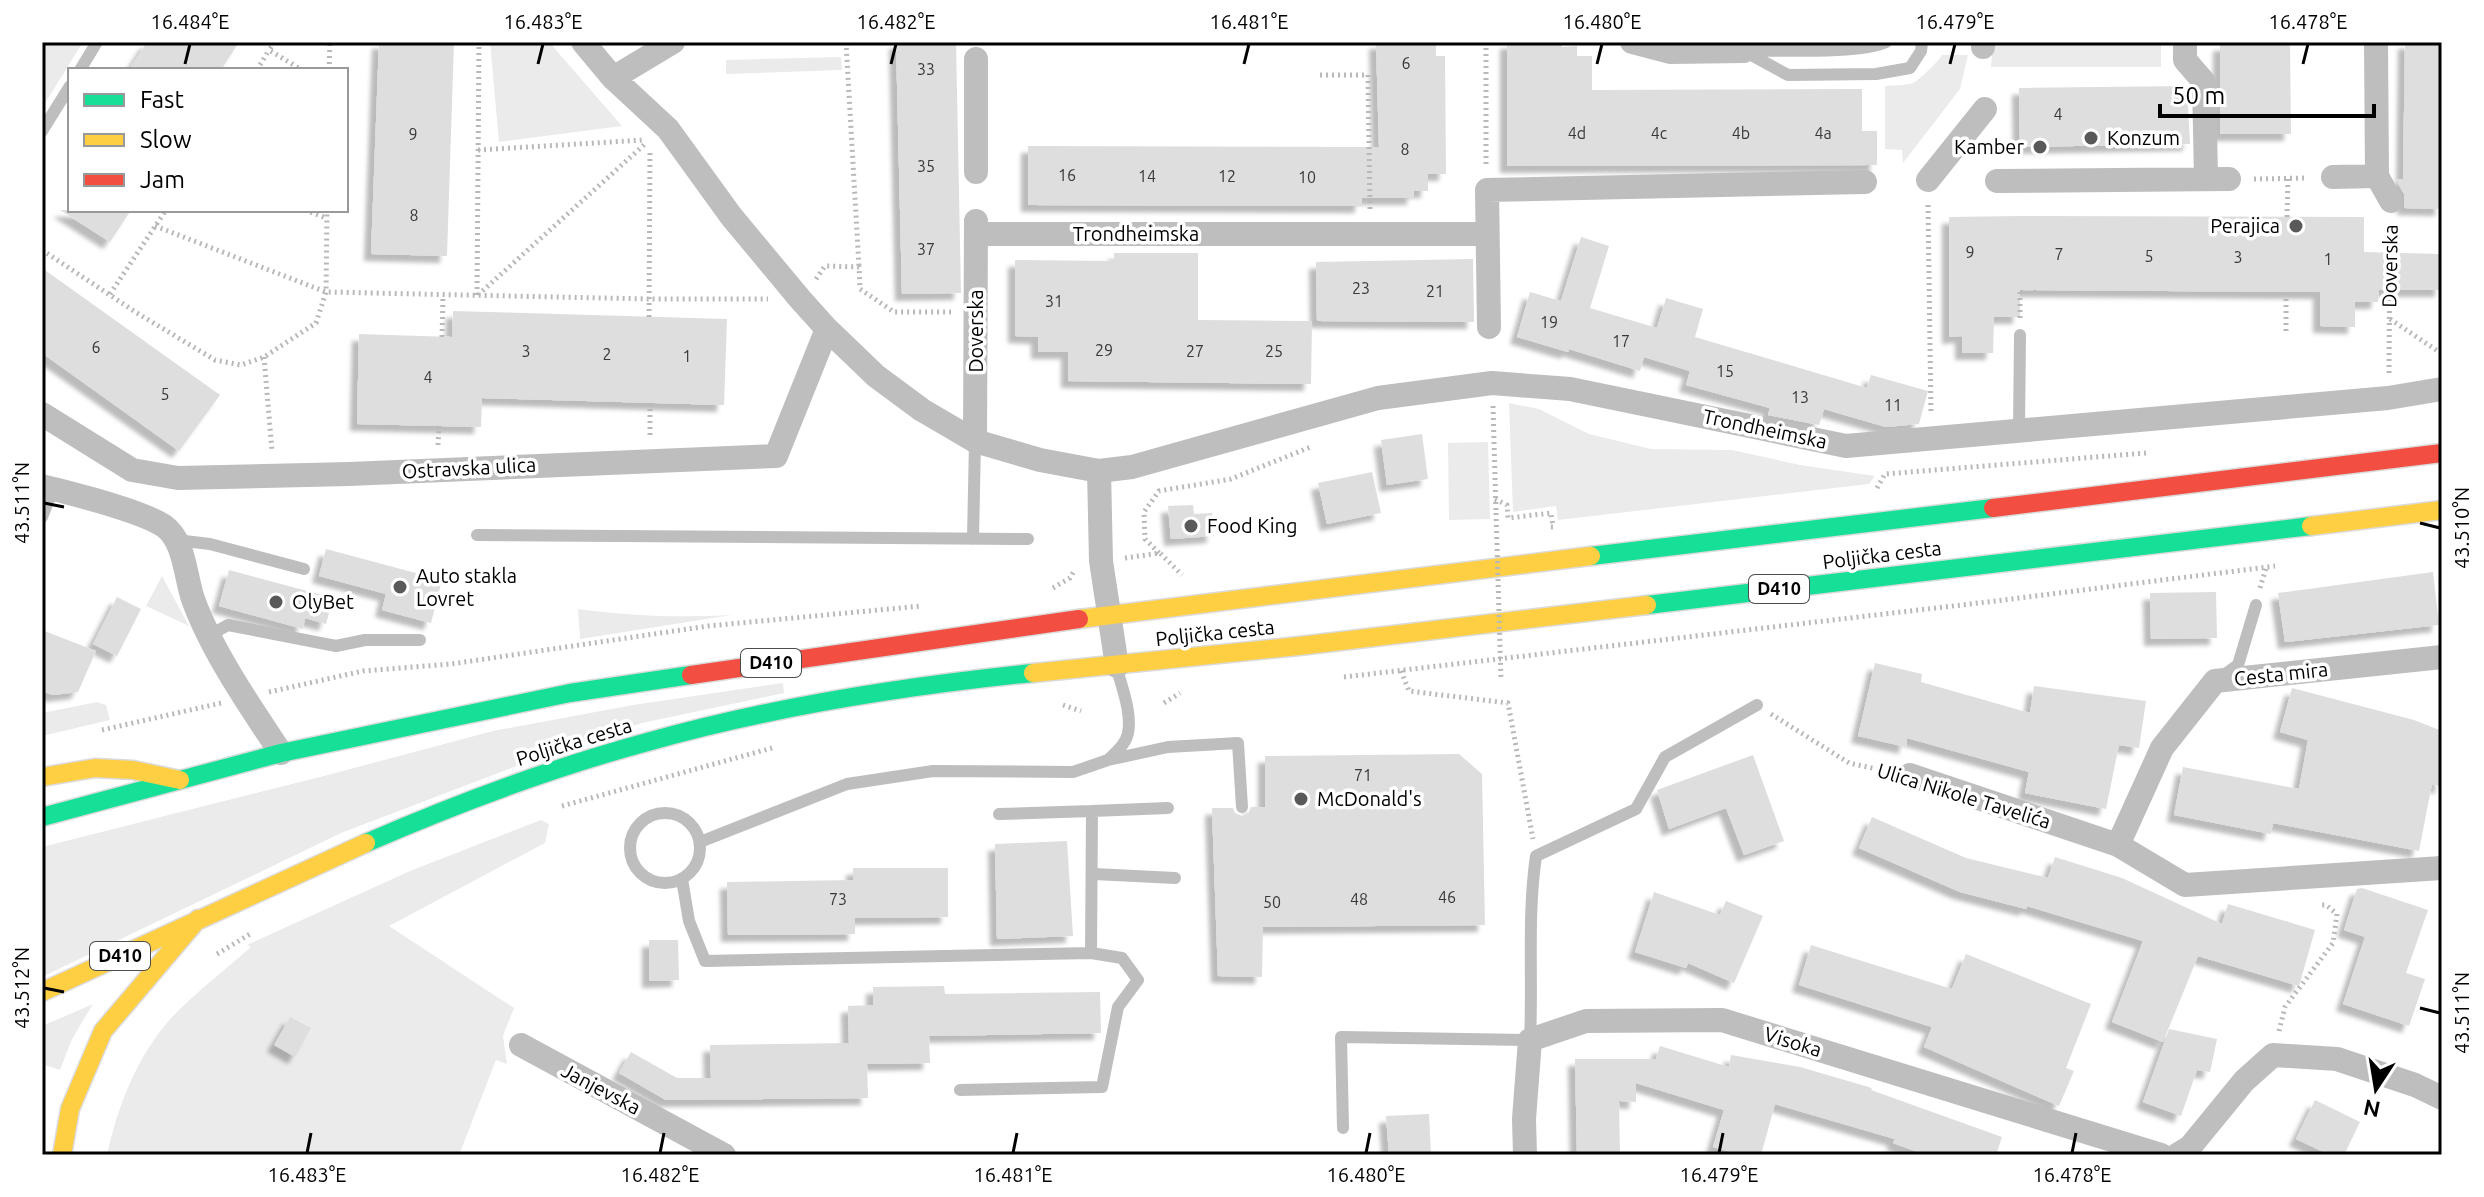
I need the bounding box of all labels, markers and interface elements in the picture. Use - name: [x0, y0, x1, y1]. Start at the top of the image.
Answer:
- text: 16.484°E: [151, 10, 230, 33]
- text: 16.483°E: [504, 10, 583, 33]
- text: 16.482°E: [857, 10, 936, 33]
- text: 16.481°E: [1210, 10, 1289, 33]
- text: 16.480°E: [1563, 10, 1642, 33]
- text: 16.479°E: [1916, 10, 1995, 33]
- text: 16.478°E: [2269, 10, 2348, 33]
- house number: 6: [1401, 54, 1411, 72]
- house number: 33: [917, 60, 935, 78]
- legend: [68, 68, 348, 212]
- scale bar: [2160, 68, 2374, 118]
- text: 50 m: [2172, 82, 2225, 109]
- text: Fast: [140, 86, 184, 113]
- house number: 4: [2053, 105, 2063, 123]
- house number: 4d: [1568, 124, 1586, 142]
- house number: 4c: [1651, 124, 1668, 142]
- house number: 4b: [1732, 124, 1750, 142]
- house number: 4a: [1814, 124, 1832, 142]
- house number: 9: [408, 125, 418, 143]
- text: Slow: [140, 126, 192, 153]
- place label: Konzum: [2107, 126, 2180, 149]
- marker: Konzum: [2082, 129, 2100, 147]
- place label: Kamber: [1954, 135, 2024, 158]
- marker: Kamber: [2031, 138, 2049, 156]
- house number: 8: [1400, 140, 1410, 158]
- house number: 35: [917, 157, 935, 175]
- text: Jam: [140, 166, 185, 193]
- house number: 16: [1058, 166, 1076, 184]
- house number: 14: [1138, 167, 1156, 185]
- house number: 12: [1218, 167, 1236, 185]
- house number: 10: [1298, 168, 1316, 186]
- house number: 8: [409, 206, 419, 224]
- place label: Perajica: [2210, 214, 2280, 237]
- marker: Perajica: [2287, 217, 2305, 235]
- street label: Trondheimska: [1073, 222, 1199, 245]
- street label: Doverska: [2377, 224, 2402, 308]
- house number: 37: [917, 240, 935, 258]
- house number: 9: [1965, 243, 1975, 261]
- house number: 7: [2054, 245, 2064, 263]
- house number: 5: [2144, 247, 2154, 265]
- house number: 3: [2233, 248, 2243, 266]
- house number: 1: [2323, 250, 2333, 268]
- house number: 23: [1352, 279, 1370, 297]
- house number: 21: [1426, 282, 1444, 300]
- street label: Doverska: [964, 289, 987, 373]
- house number: 31: [1045, 292, 1063, 310]
- house number: 19: [1540, 313, 1558, 331]
- house number: 17: [1612, 332, 1630, 350]
- house number: 6: [91, 338, 101, 356]
- house number: 29: [1095, 341, 1113, 359]
- house number: 3: [521, 342, 531, 360]
- house number: 27: [1186, 342, 1204, 360]
- house number: 25: [1265, 342, 1283, 360]
- house number: 2: [602, 345, 612, 363]
- house number: 1: [682, 347, 692, 365]
- house number: 15: [1716, 362, 1734, 380]
- house number: 4: [423, 368, 433, 386]
- house number: 5: [160, 385, 170, 403]
- house number: 13: [1791, 388, 1809, 406]
- house number: 11: [1884, 396, 1902, 414]
- street label: Trondheimska: [1701, 404, 1829, 453]
- street label: Ostravska ulica: [401, 453, 537, 482]
- text: 43.511°N: [10, 462, 33, 544]
- text: 43.510°N: [2450, 487, 2473, 569]
- place label: Food King: [1207, 514, 1298, 537]
- marker: Food King: [1182, 517, 1200, 535]
- street label: Poljička cesta: [1821, 536, 1943, 573]
- place label: Auto stakla Lovret: [416, 564, 517, 610]
- road number: D410: [1749, 575, 1809, 603]
- marker: Auto stakla Lovret: [391, 578, 409, 596]
- place label: OlyBet: [292, 590, 354, 613]
- marker: OlyBet: [267, 593, 285, 611]
- street label: Poljička cesta: [1154, 615, 1276, 650]
- road number: D410: [741, 649, 801, 677]
- street label: Cesta mira: [2233, 657, 2329, 690]
- street label: Poljička cesta: [513, 713, 634, 770]
- street label: Ulica Nikole Tavelića: [1875, 758, 2054, 833]
- house number: 71: [1354, 766, 1372, 784]
- place label: McDonald's: [1317, 787, 1422, 810]
- marker: McDonald's: [1292, 790, 1310, 808]
- house number: 46: [1438, 888, 1456, 906]
- house number: 73: [829, 890, 847, 908]
- house number: 48: [1350, 890, 1368, 908]
- house number: 50: [1263, 893, 1281, 911]
- road number: D410: [90, 942, 150, 970]
- text: 43.512°N: [10, 947, 33, 1029]
- text: 43.511°N: [2450, 972, 2473, 1054]
- street label: Visoka: [1762, 1022, 1825, 1061]
- north arrow: [2336, 1049, 2416, 1129]
- street label: Janjevska: [558, 1058, 645, 1119]
- text: N: [2361, 1095, 2382, 1123]
- text: 16.483°E: [268, 1163, 347, 1186]
- text: 16.482°E: [621, 1163, 700, 1186]
- text: 16.481°E: [974, 1163, 1053, 1186]
- text: 16.480°E: [1327, 1163, 1406, 1186]
- text: 16.479°E: [1680, 1163, 1759, 1186]
- text: 16.478°E: [2033, 1163, 2112, 1186]

